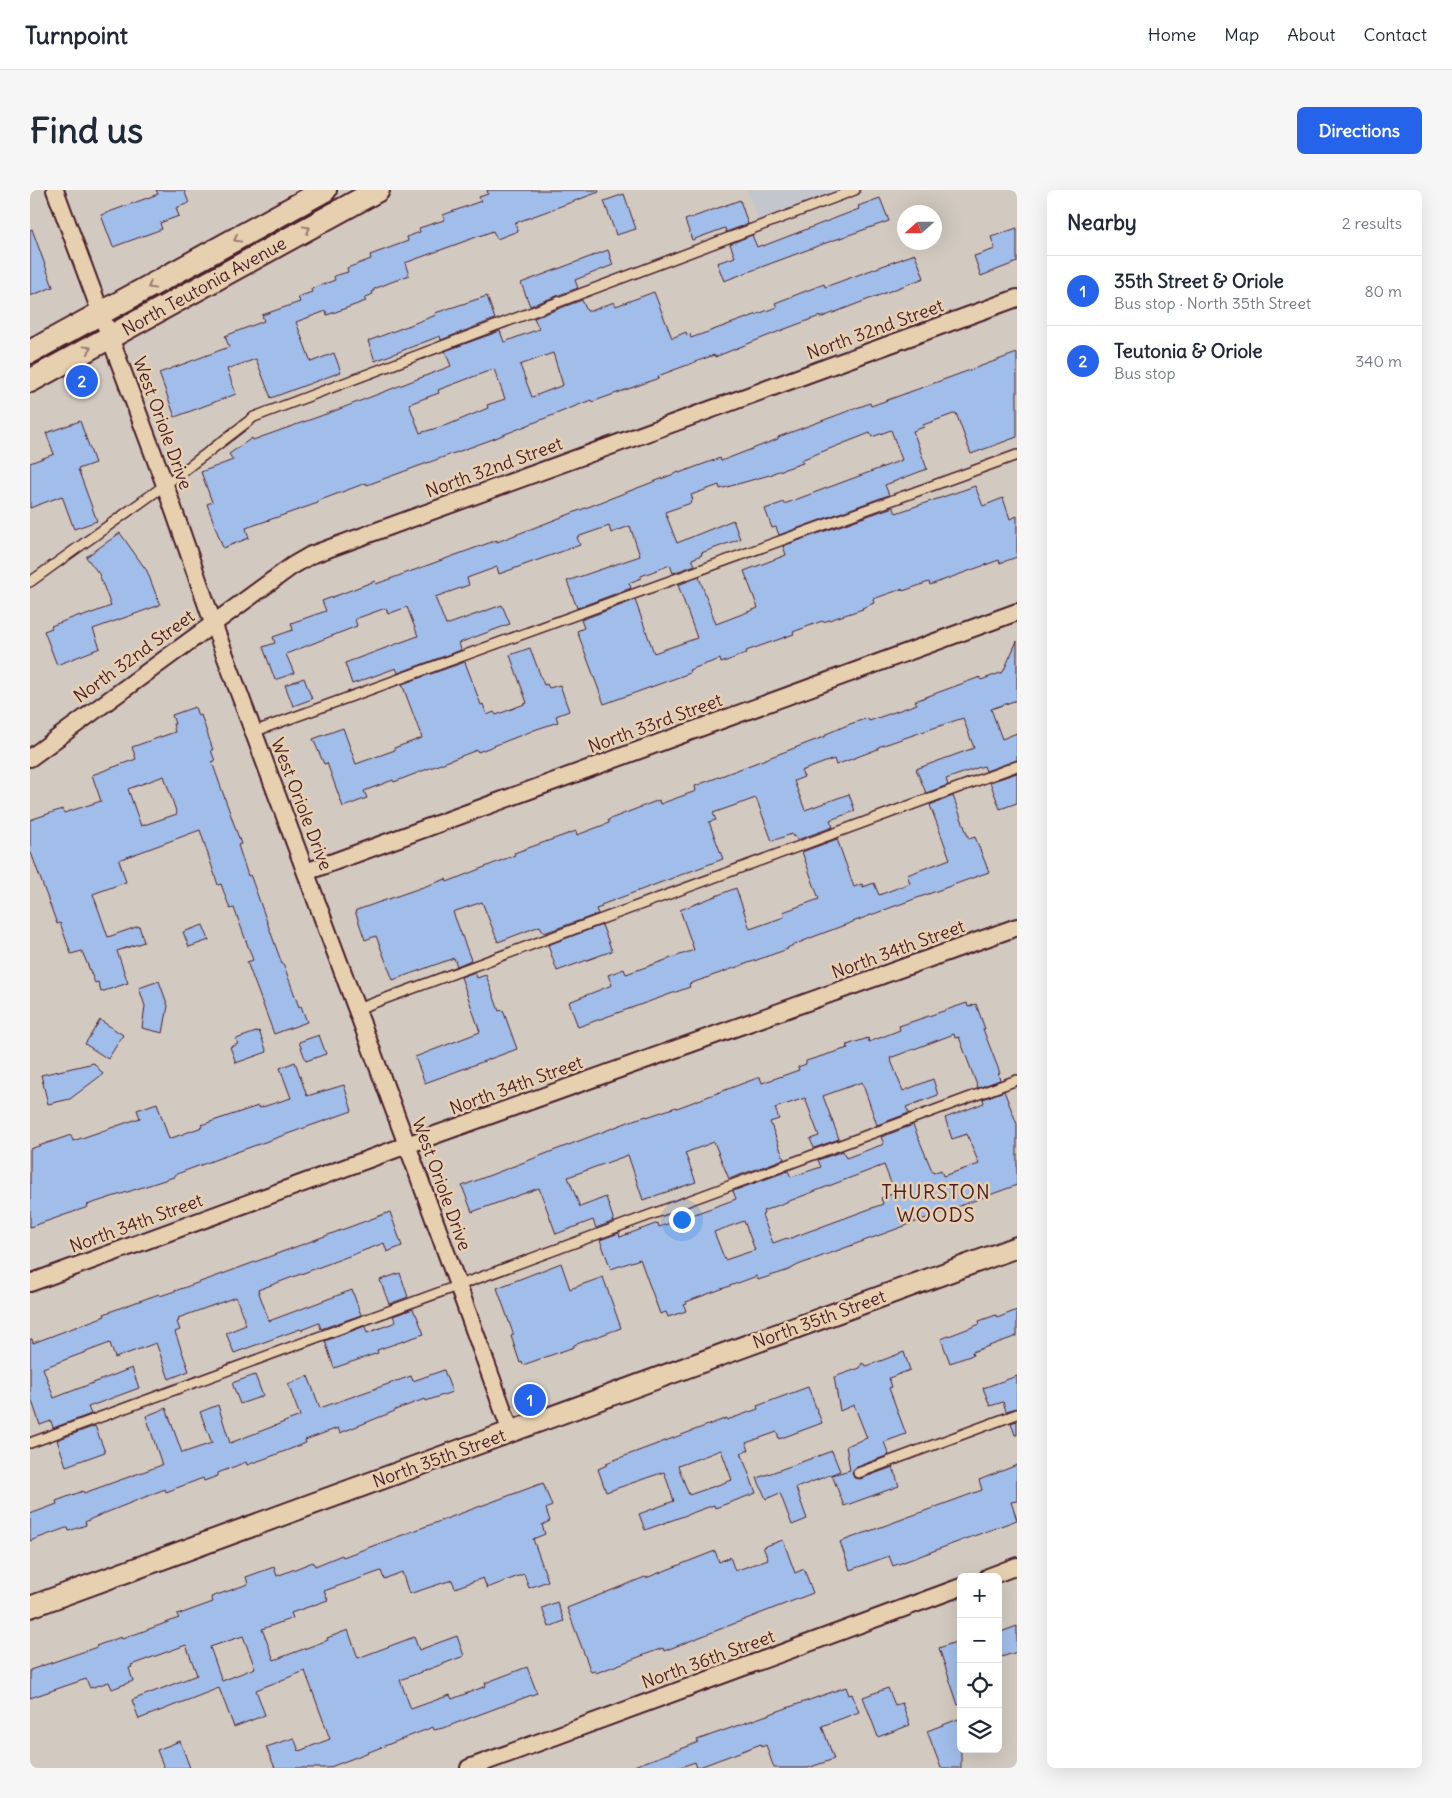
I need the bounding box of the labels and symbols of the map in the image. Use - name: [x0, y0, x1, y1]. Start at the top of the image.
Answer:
- north arrow: [897, 205, 942, 250]
- one-way arrow: [302, 225, 311, 235]
- street label: North Teutonia Avenue: [118, 231, 290, 341]
- one-way arrow: [233, 233, 242, 243]
- one-way arrow: [147, 280, 156, 290]
- street label: North 32nd Street: [803, 294, 947, 364]
- one-way arrow: [83, 346, 92, 356]
- street label: West Oriole Drive: [128, 353, 198, 493]
- pin: 2: [66, 362, 98, 400]
- street label: North 32nd Street: [422, 432, 566, 502]
- street label: North 32nd Street: [69, 604, 199, 708]
- street label: North 33rd Street: [585, 688, 725, 758]
- street label: West Oriole Drive: [266, 735, 338, 873]
- street label: North 34th Street: [828, 914, 968, 984]
- street label: North 34th Street: [446, 1050, 586, 1120]
- street label: West Oriole Drive: [407, 1114, 477, 1254]
- district label: THURSTON WOODS: [881, 1179, 991, 1227]
- street label: North 34th Street: [66, 1188, 206, 1258]
- your location: [669, 1207, 695, 1233]
- street label: North 35th Street: [749, 1284, 889, 1354]
- pin: 1: [514, 1381, 546, 1419]
- street label: North 35th Street: [369, 1423, 509, 1493]
- street label: North 36th Street: [638, 1624, 778, 1694]

